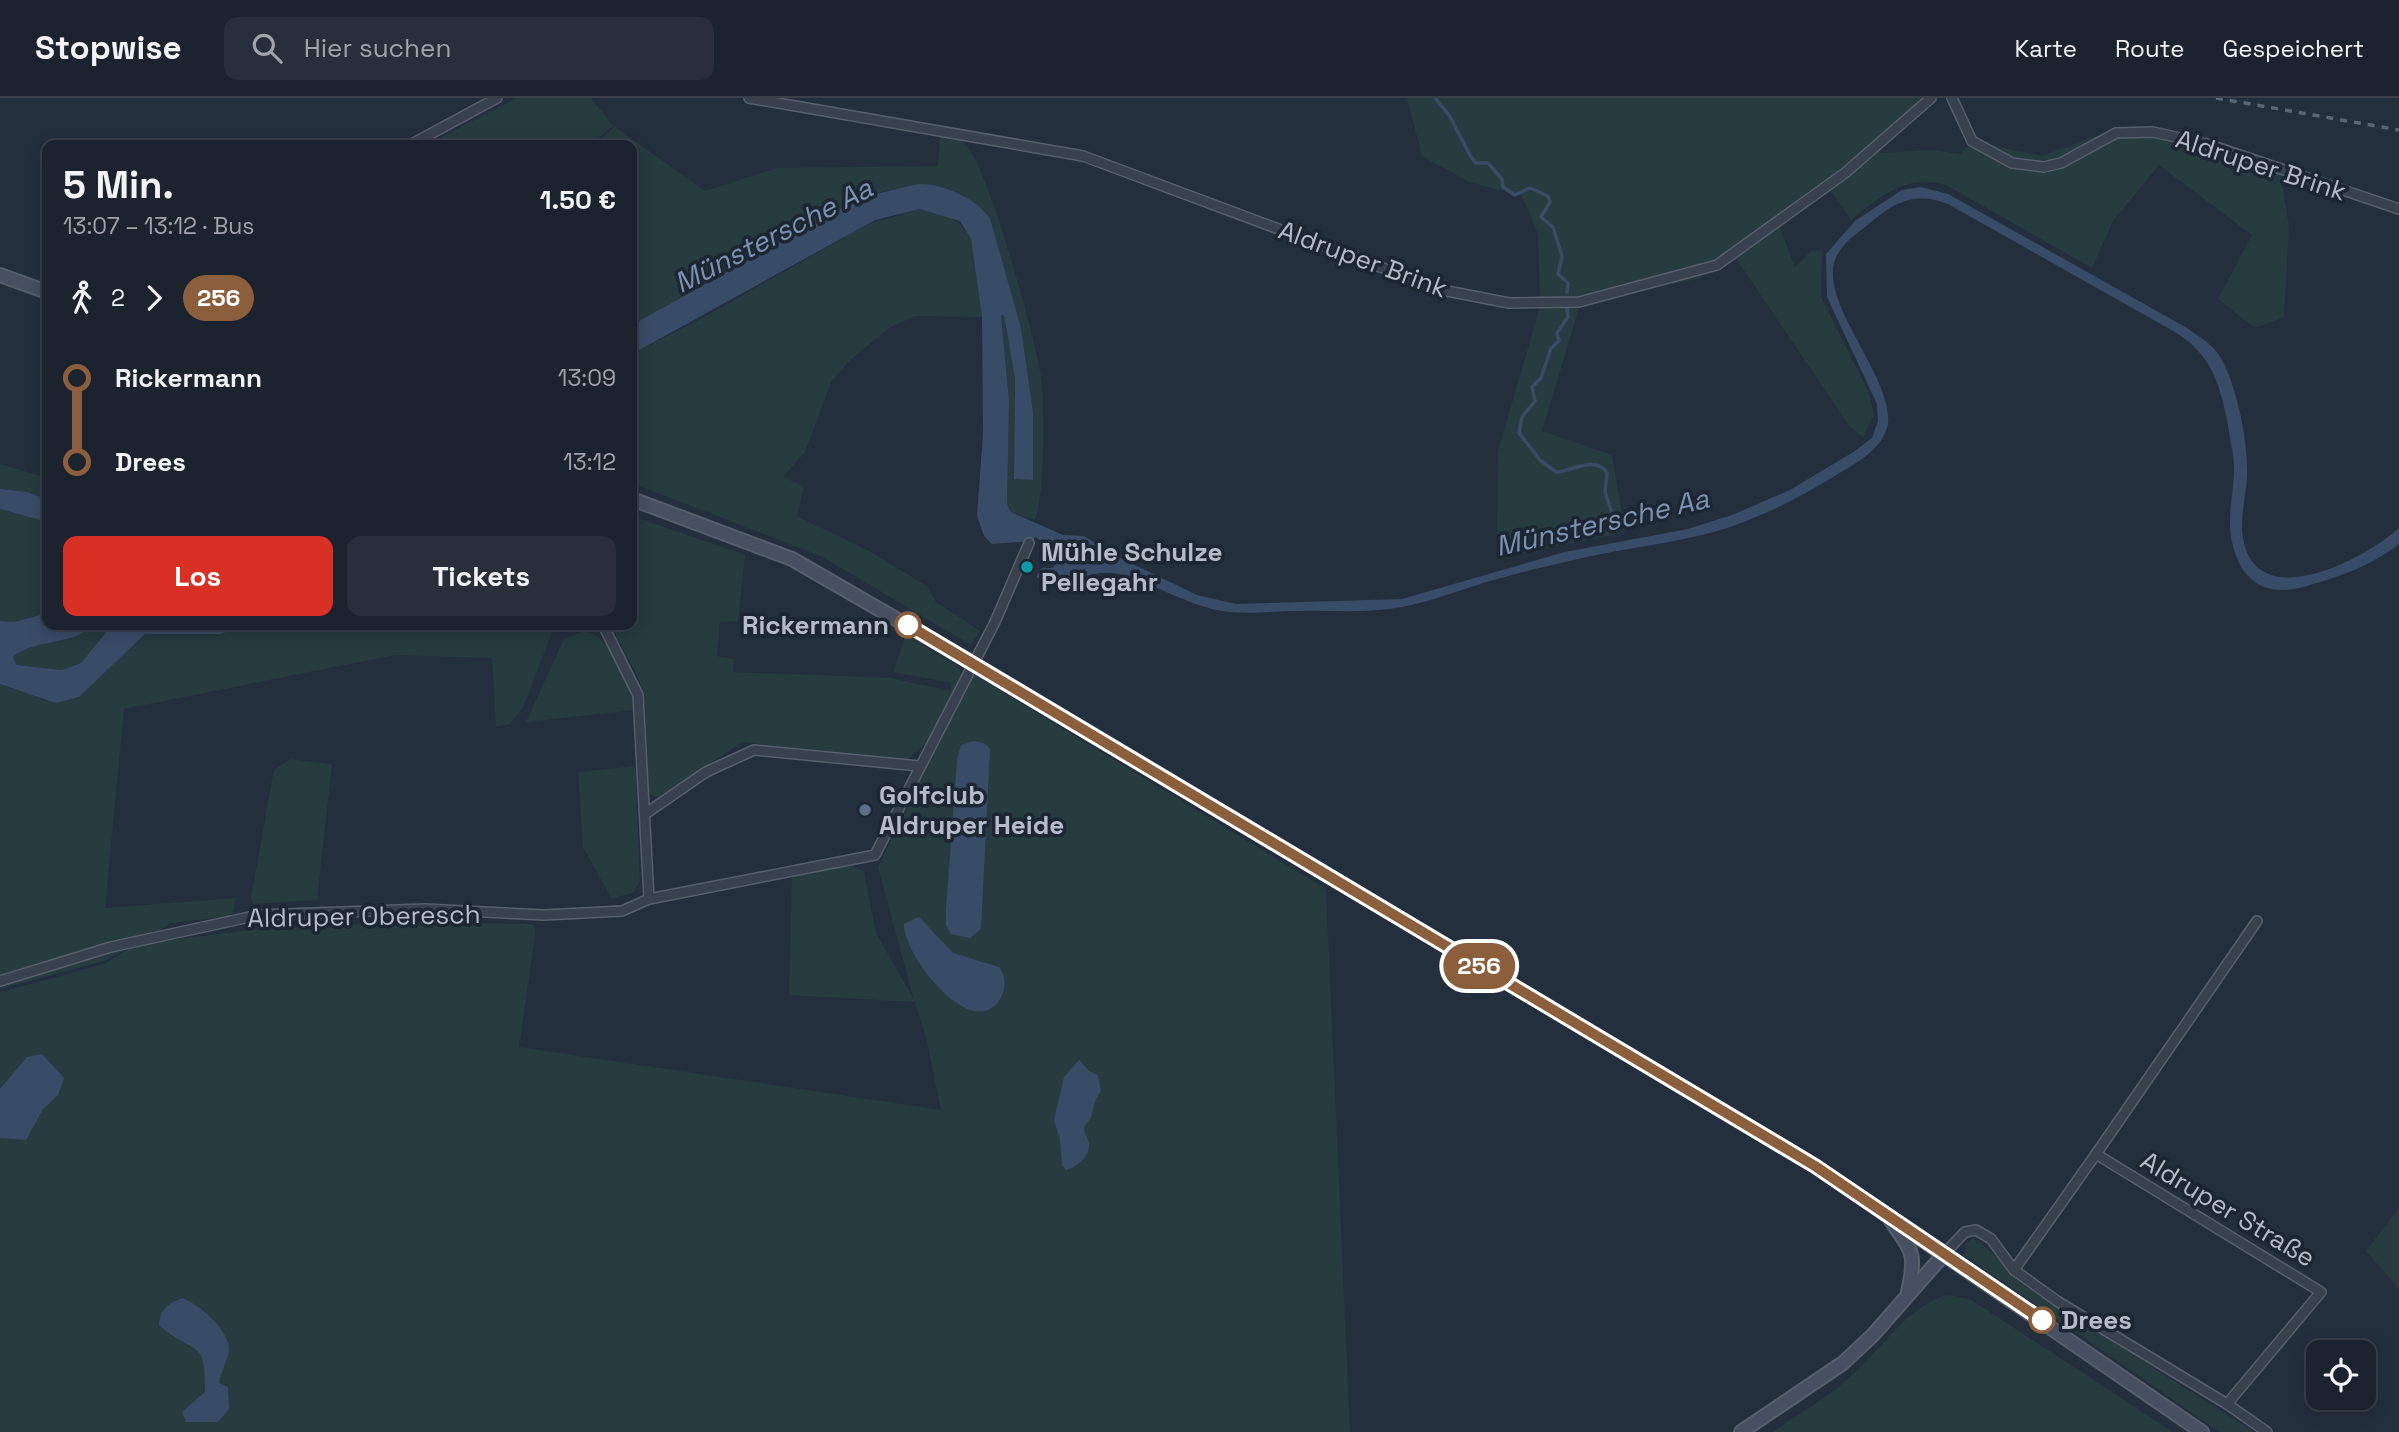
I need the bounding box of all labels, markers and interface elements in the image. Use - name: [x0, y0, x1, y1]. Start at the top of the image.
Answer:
- search box: [224, 17, 714, 80]
- text: Stopwise: [35, 27, 182, 69]
- icon: search: [248, 29, 286, 67]
- text: Hier suchen: [304, 31, 451, 65]
- text: Karte: [2015, 33, 2077, 64]
- text: Route: [2115, 33, 2184, 64]
- text: Gespeichert: [2222, 33, 2364, 64]
- street label: Aldruper Brink: [2172, 121, 2350, 209]
- text: 5 Min.: [63, 161, 174, 209]
- water label: Münstersche Aa: [668, 169, 879, 301]
- text: 1.50 €: [540, 183, 616, 217]
- text: 13:07 – 13:12 · Bus: [63, 211, 254, 241]
- street label: Aldruper Brink: [1274, 213, 1452, 305]
- icon: walk: [63, 279, 101, 317]
- icon: forward: [135, 279, 173, 317]
- text: 256: [197, 282, 240, 313]
- text: 2: [111, 283, 125, 313]
- text: Rickermann: [115, 361, 262, 395]
- text: 13:09: [558, 363, 616, 393]
- text: Drees: [115, 445, 186, 479]
- text: 13:12: [563, 447, 616, 477]
- water label: Münstersche Aa: [1492, 480, 1713, 564]
- place label: Mühle Schulze Pellegahr: [1041, 535, 1222, 599]
- button: Los: [63, 536, 333, 616]
- button: Tickets: [347, 536, 616, 616]
- marker: Mühle Schulze Pellegahr: [1019, 559, 1035, 575]
- place label: Rickermann: [742, 608, 889, 642]
- marker: Rickermann: [895, 612, 921, 638]
- place label: Golfclub Aldruper Heide: [879, 778, 1064, 842]
- marker: Golfclub Aldruper Heide: [857, 802, 873, 818]
- street label: Aldruper Oberesch: [247, 897, 481, 935]
- line badge: 256: [1439, 943, 1519, 989]
- text: 256: [1457, 950, 1501, 981]
- street label: Aldruper Straße: [2134, 1144, 2322, 1274]
- place label: Drees: [2061, 1303, 2132, 1337]
- marker: Drees: [2029, 1307, 2055, 1333]
- map controls: [2306, 1340, 2376, 1410]
- button: locate: [2306, 1340, 2376, 1410]

